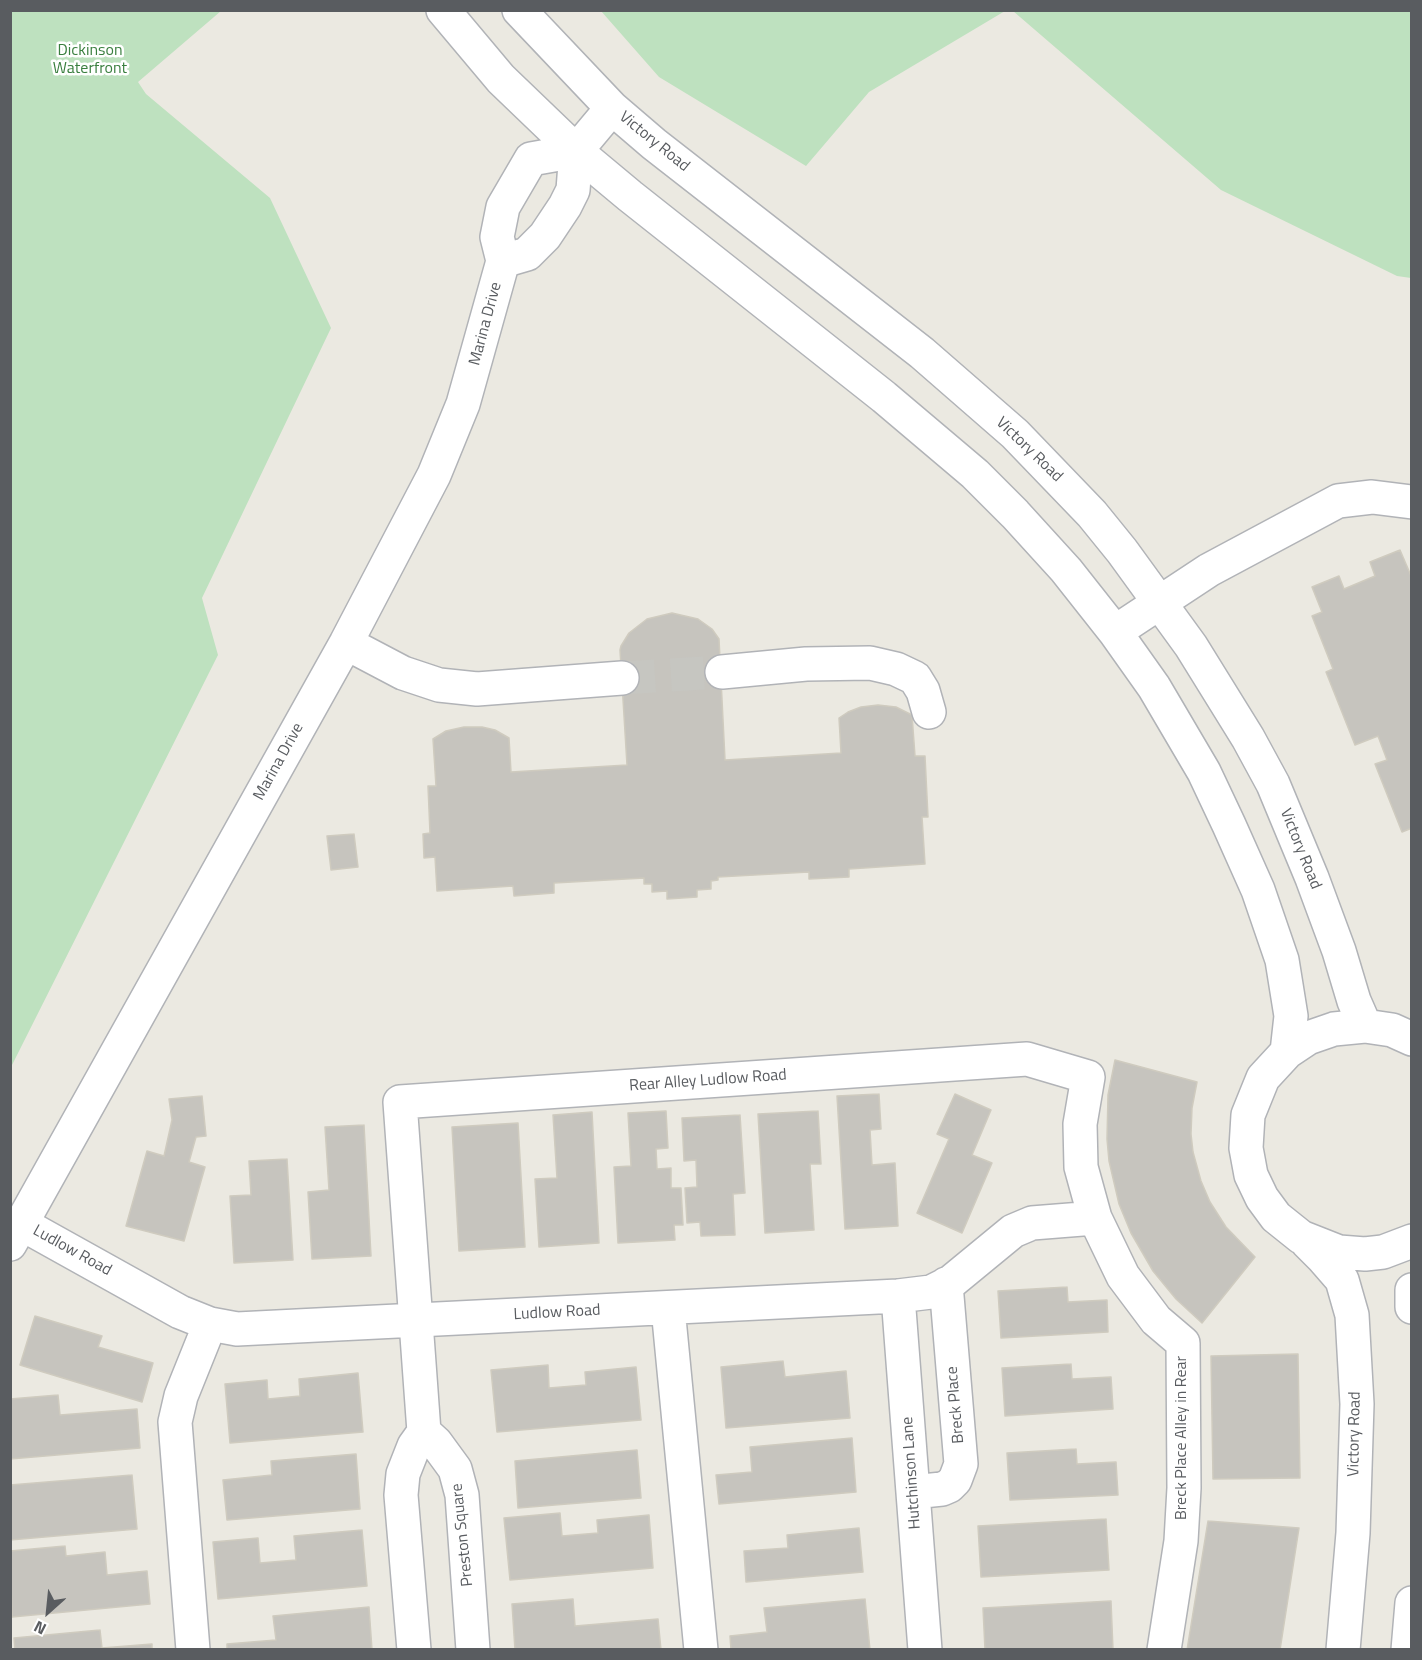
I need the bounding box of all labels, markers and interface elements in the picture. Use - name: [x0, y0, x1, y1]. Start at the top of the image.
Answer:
- park label: Dickinson Waterfront: [53, 41, 127, 79]
- street label: Victory Road: [615, 108, 693, 176]
- street label: Marina Drive: [466, 280, 506, 368]
- street label: Victory Road: [992, 413, 1066, 487]
- street label: Marina Drive: [250, 720, 308, 804]
- street label: Victory Road: [1275, 806, 1325, 892]
- street label: Rear Alley Ludlow Road: [629, 1066, 787, 1096]
- street label: Ludlow Road: [29, 1222, 115, 1280]
- street label: Ludlow Road: [513, 1301, 601, 1325]
- street label: Breck Place Alley in Rear: [1172, 1356, 1192, 1520]
- street label: Breck Place: [943, 1365, 969, 1445]
- street label: Victory Road: [1345, 1391, 1365, 1477]
- street label: Hutchinson Lane: [898, 1416, 926, 1530]
- street label: Preston Square: [448, 1482, 478, 1588]
- north arrow: [18, 1582, 78, 1642]
- text: N: [29, 1615, 50, 1641]

